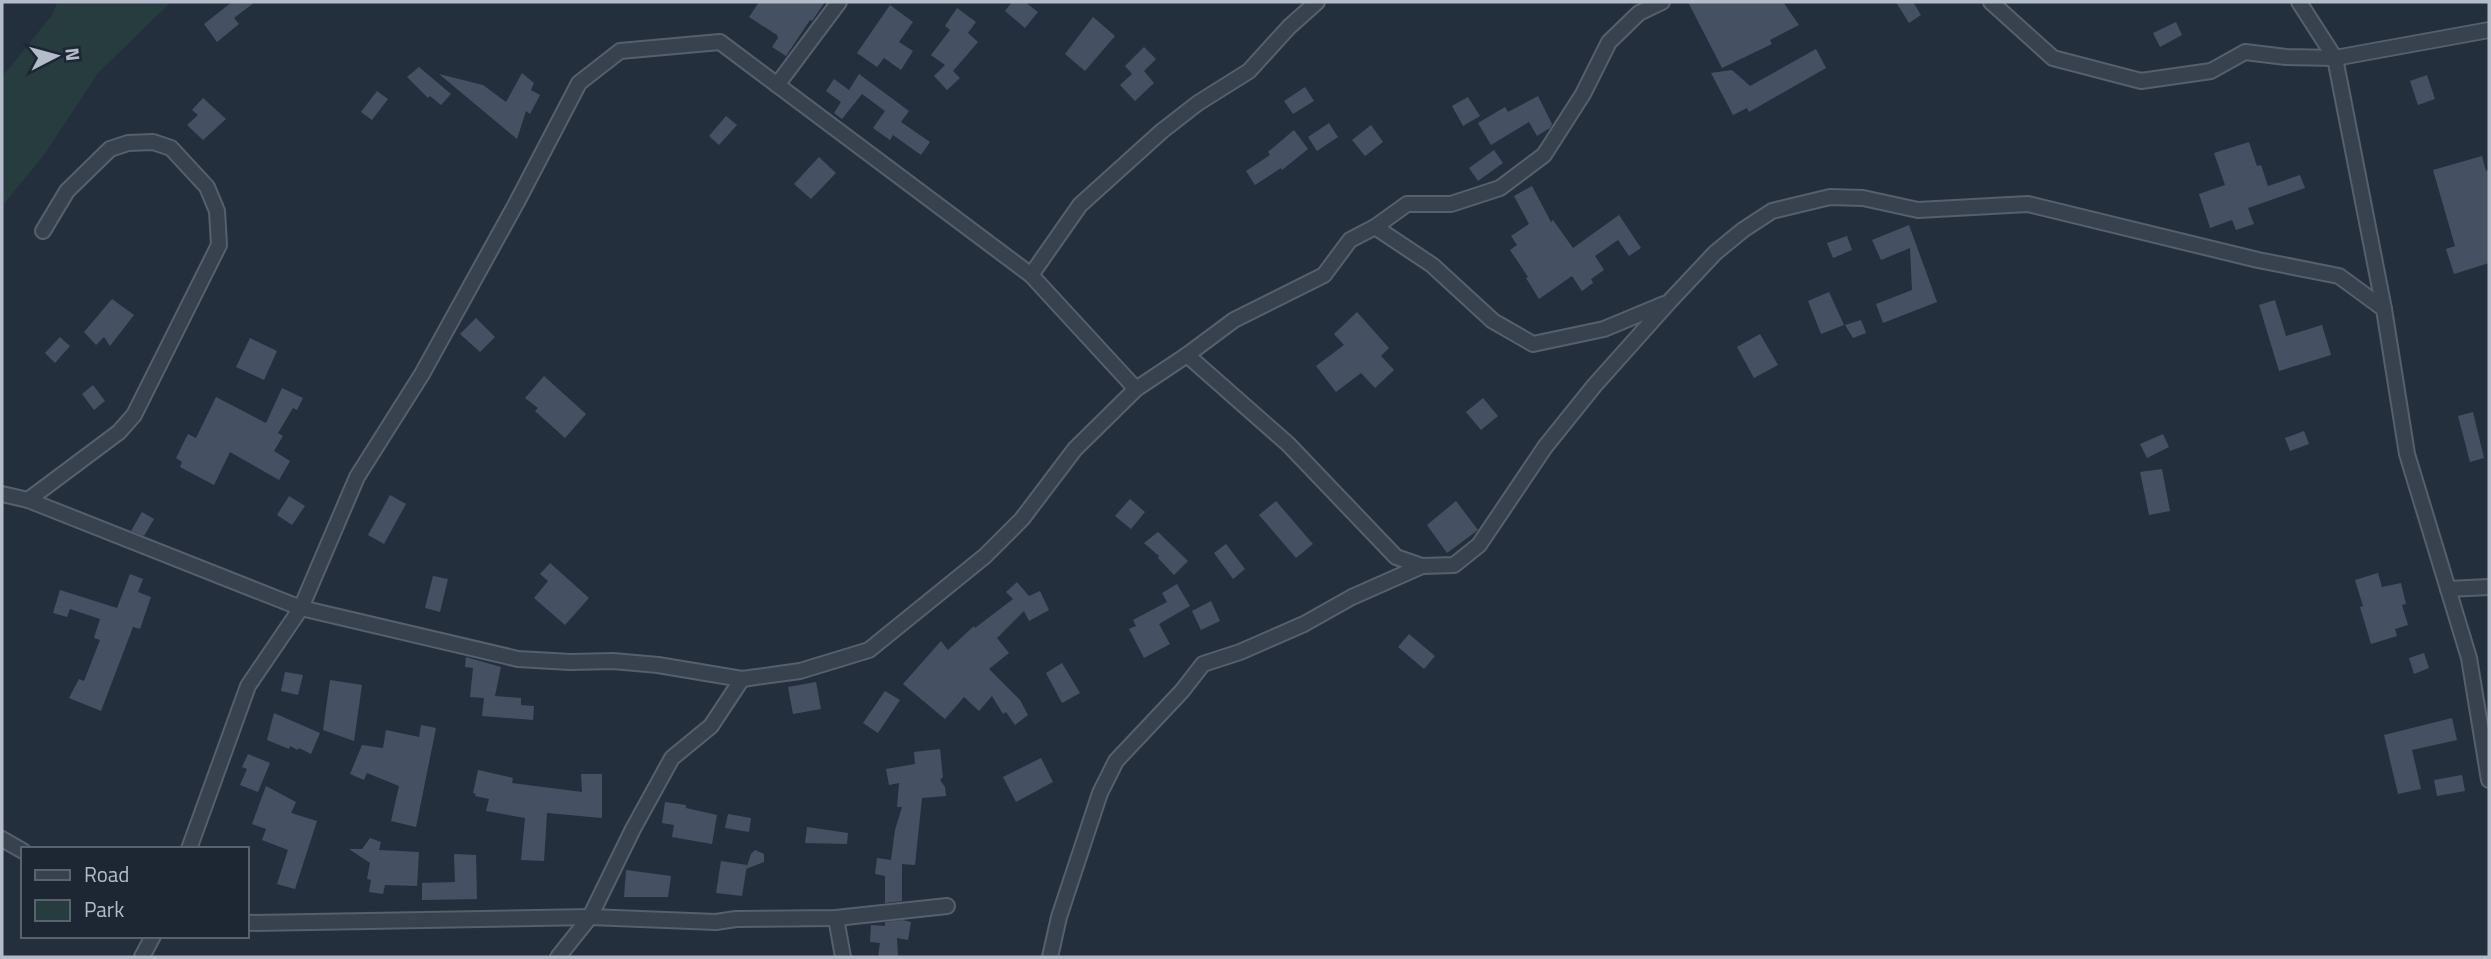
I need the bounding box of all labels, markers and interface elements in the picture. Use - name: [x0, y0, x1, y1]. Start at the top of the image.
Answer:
- north arrow: [21, 21, 91, 91]
- text: N: [58, 46, 89, 62]
- legend: [21, 847, 248, 938]
- text: Road: [84, 858, 129, 890]
- text: Park: [84, 893, 124, 925]

